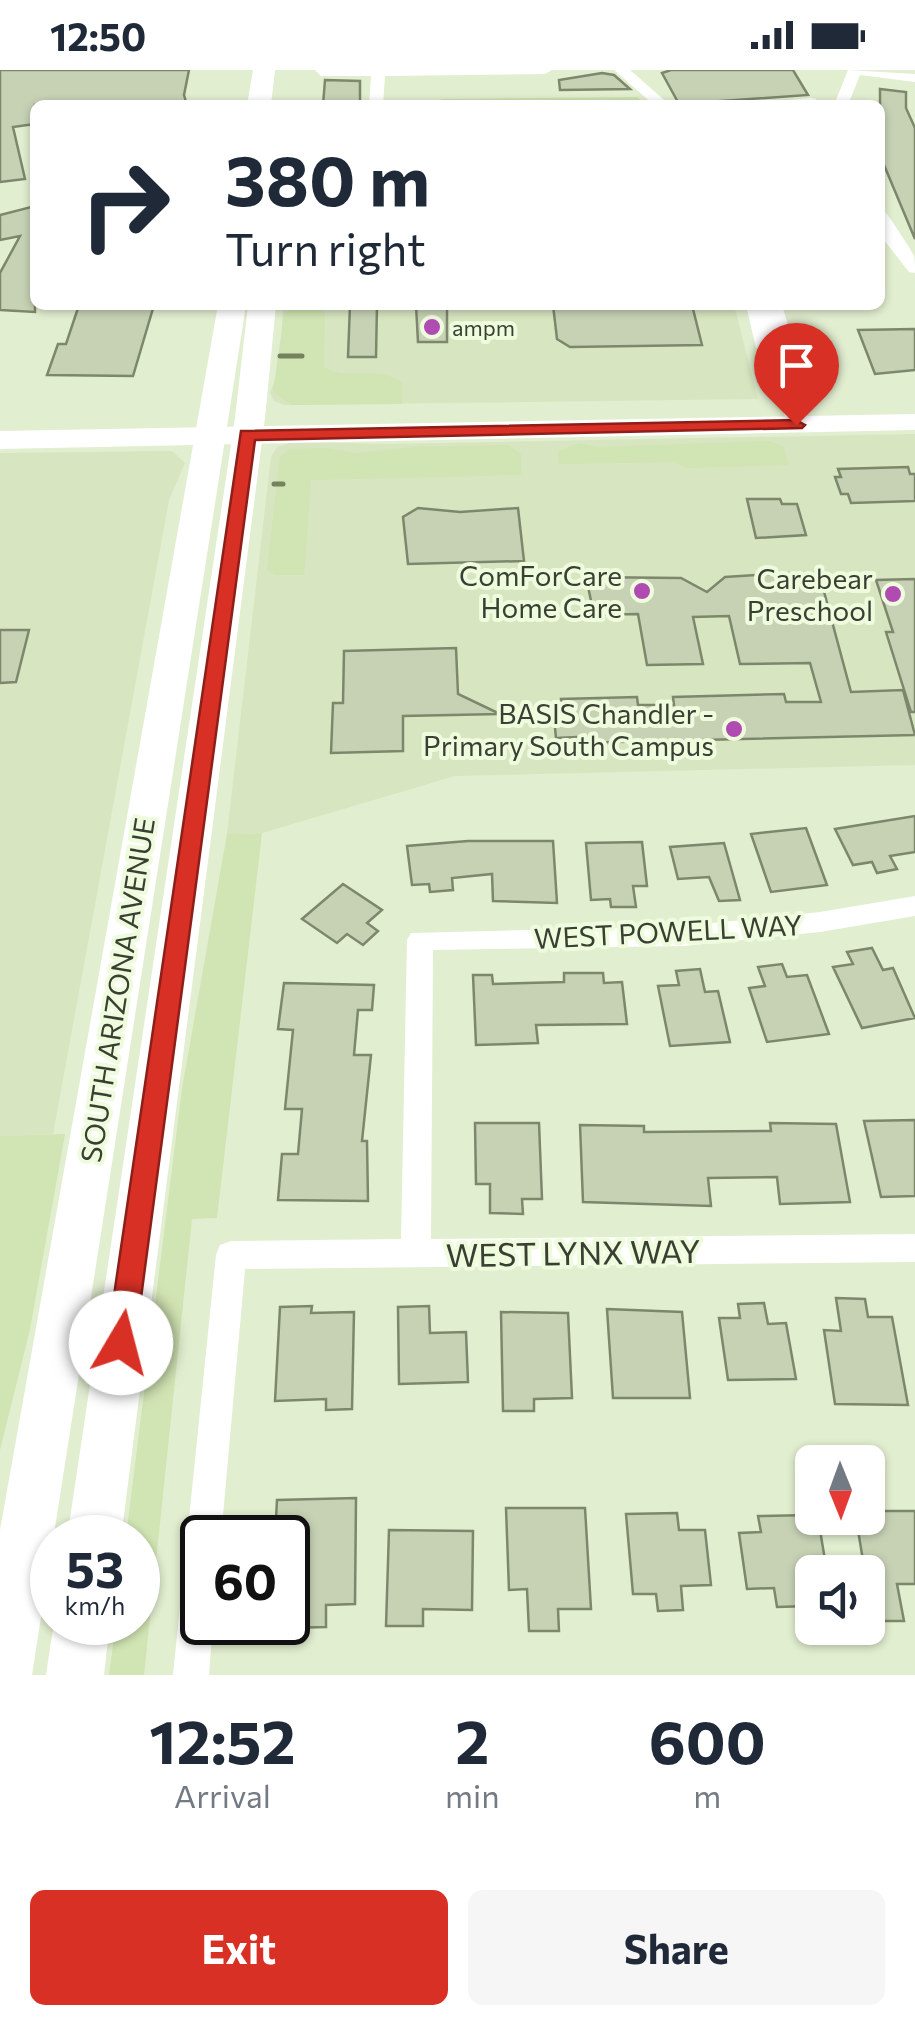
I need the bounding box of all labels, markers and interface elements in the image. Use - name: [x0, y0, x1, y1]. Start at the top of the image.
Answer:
- text: 12:50: [50, 12, 146, 59]
- text: 380 m: [225, 135, 430, 220]
- icon: right: [60, 140, 190, 270]
- text: Turn right: [225, 220, 426, 275]
- place label: ampm: [452, 314, 515, 341]
- marker: ampm: [421, 316, 443, 338]
- pin: [754, 323, 839, 426]
- icon: arrive: [769, 338, 824, 393]
- place label: ComForCare Home Care: [459, 558, 622, 624]
- place label: Carebear Preschool: [747, 561, 873, 627]
- marker: ComForCare Home Care: [631, 580, 653, 602]
- marker: Carebear Preschool: [882, 583, 904, 605]
- place label: BASIS Chandler - Primary South Campus: [423, 696, 714, 762]
- marker: BASIS Chandler - Primary South Campus: [723, 718, 745, 740]
- street label: SOUTH ARIZONA AVENUE: [73, 815, 161, 1165]
- street label: WEST POWELL WAY: [533, 907, 803, 955]
- street label: WEST LYNX WAY: [445, 1230, 701, 1274]
- position arrow: [69, 1291, 173, 1395]
- north arrow: [795, 1445, 885, 1535]
- map controls: [795, 1445, 885, 1645]
- speed limit sign: 60: [180, 1515, 310, 1645]
- text: 53: [66, 1537, 124, 1598]
- button: sound: [795, 1555, 885, 1645]
- text: km/h: [65, 1590, 125, 1620]
- text: 12:52: [149, 1703, 296, 1776]
- text: 2: [455, 1703, 489, 1776]
- text: 600: [649, 1703, 766, 1776]
- text: Arrival: [174, 1775, 271, 1815]
- text: min: [445, 1775, 499, 1815]
- text: m: [693, 1775, 721, 1815]
- button: Exit: [30, 1890, 448, 2005]
- button: Share: [468, 1890, 885, 2005]

